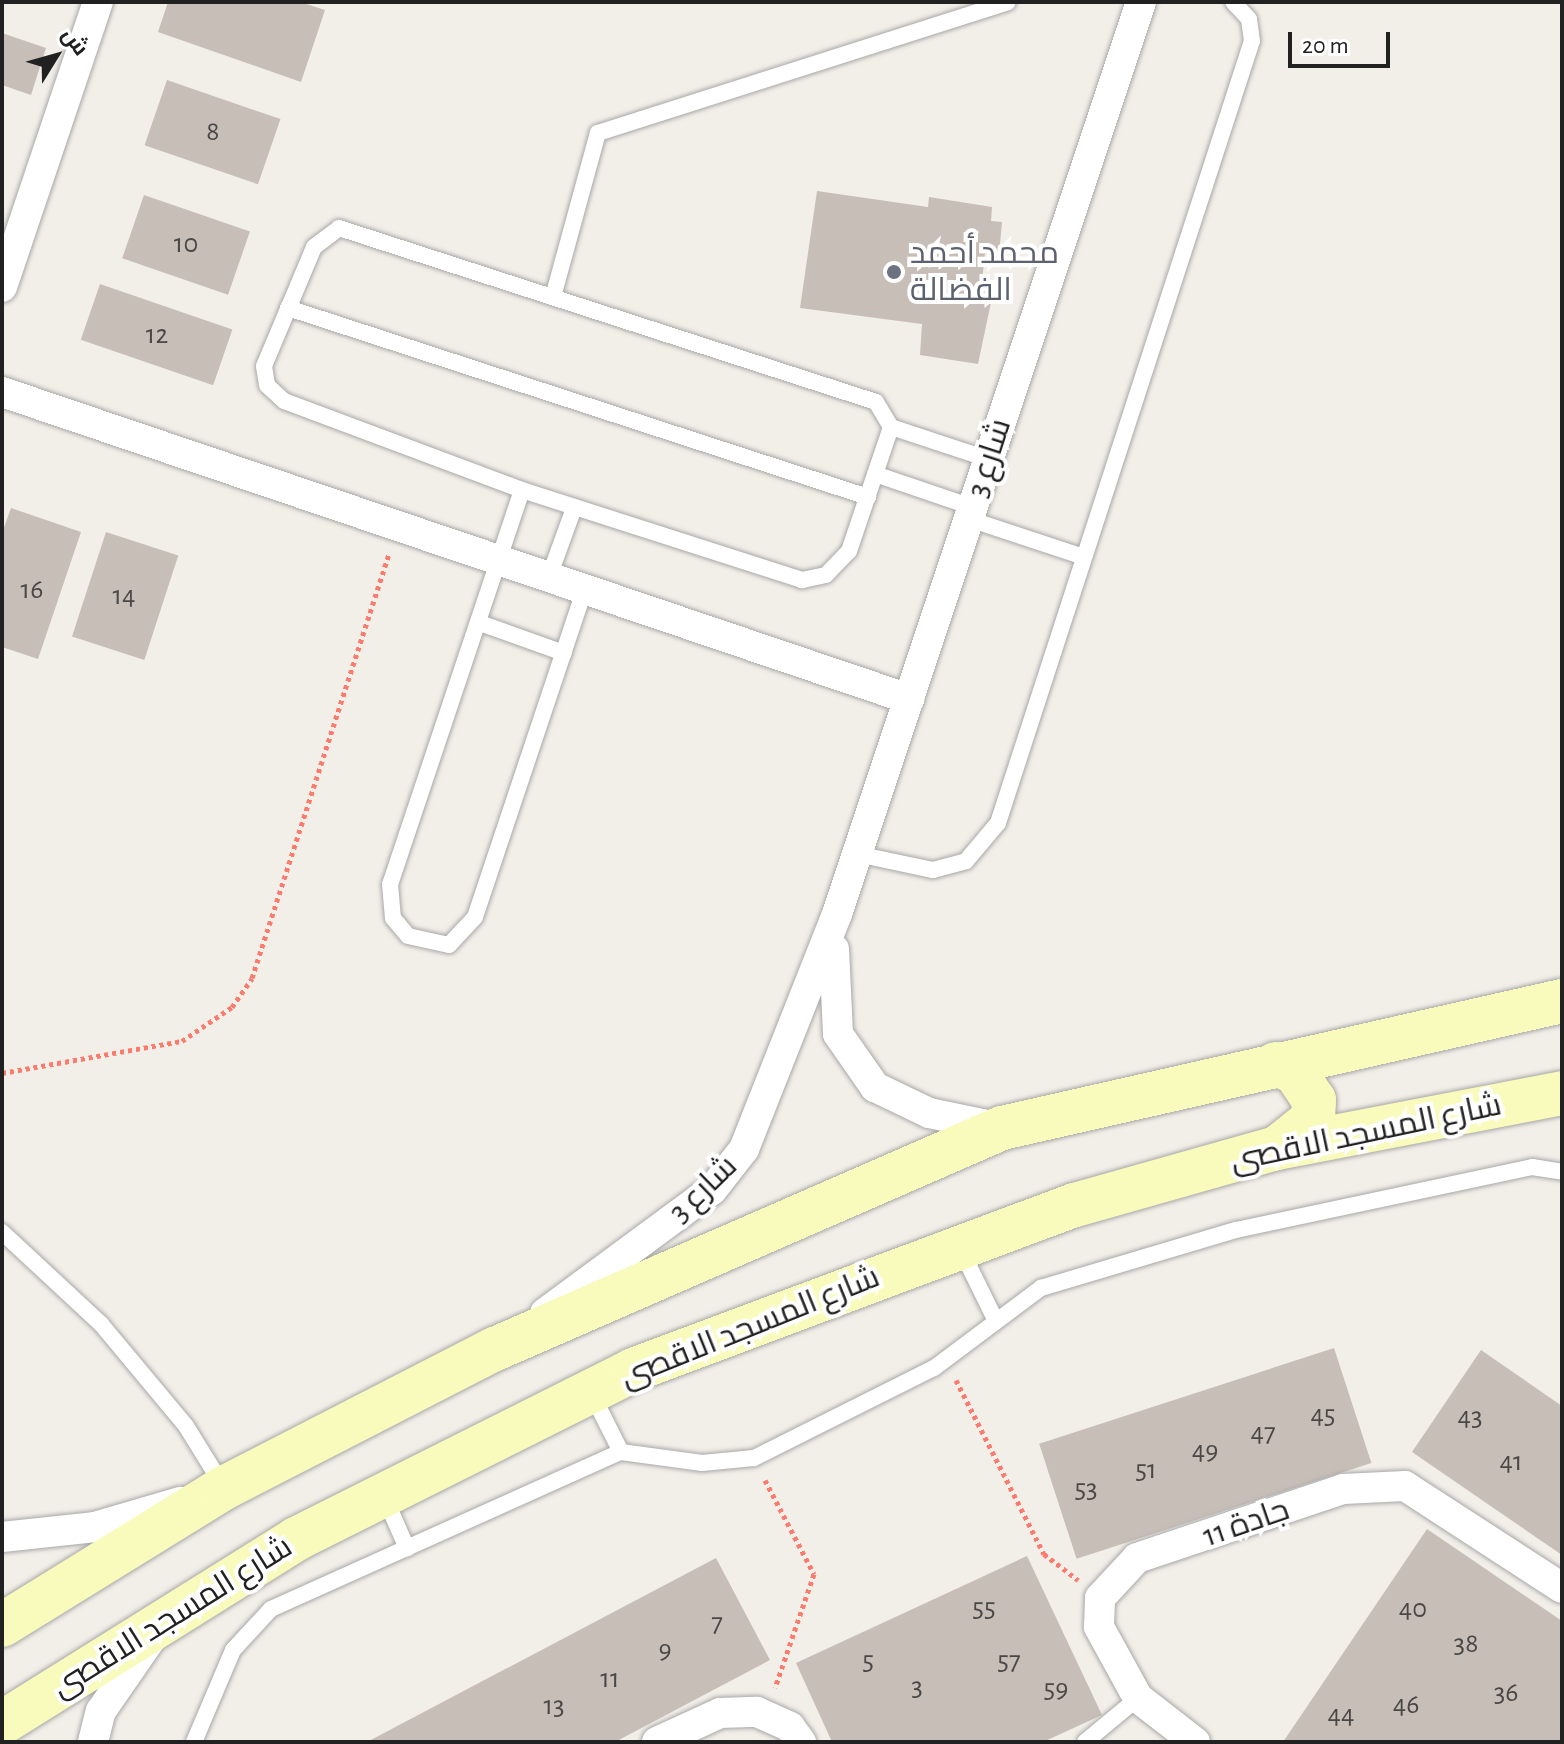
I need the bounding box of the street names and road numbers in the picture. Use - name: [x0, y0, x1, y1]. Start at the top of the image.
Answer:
- street label: شارع 3: [958, 414, 1020, 502]
- street label: شارع المسجد الاقصى: [1227, 1086, 1505, 1180]
- street label: شارع 3: [661, 1147, 745, 1231]
- street label: شارع المسجد الاقصى: [615, 1257, 885, 1397]
- street label: جادة 11: [1198, 1490, 1294, 1556]
- street label: شارع المسجد الاقصى: [45, 1528, 299, 1706]

